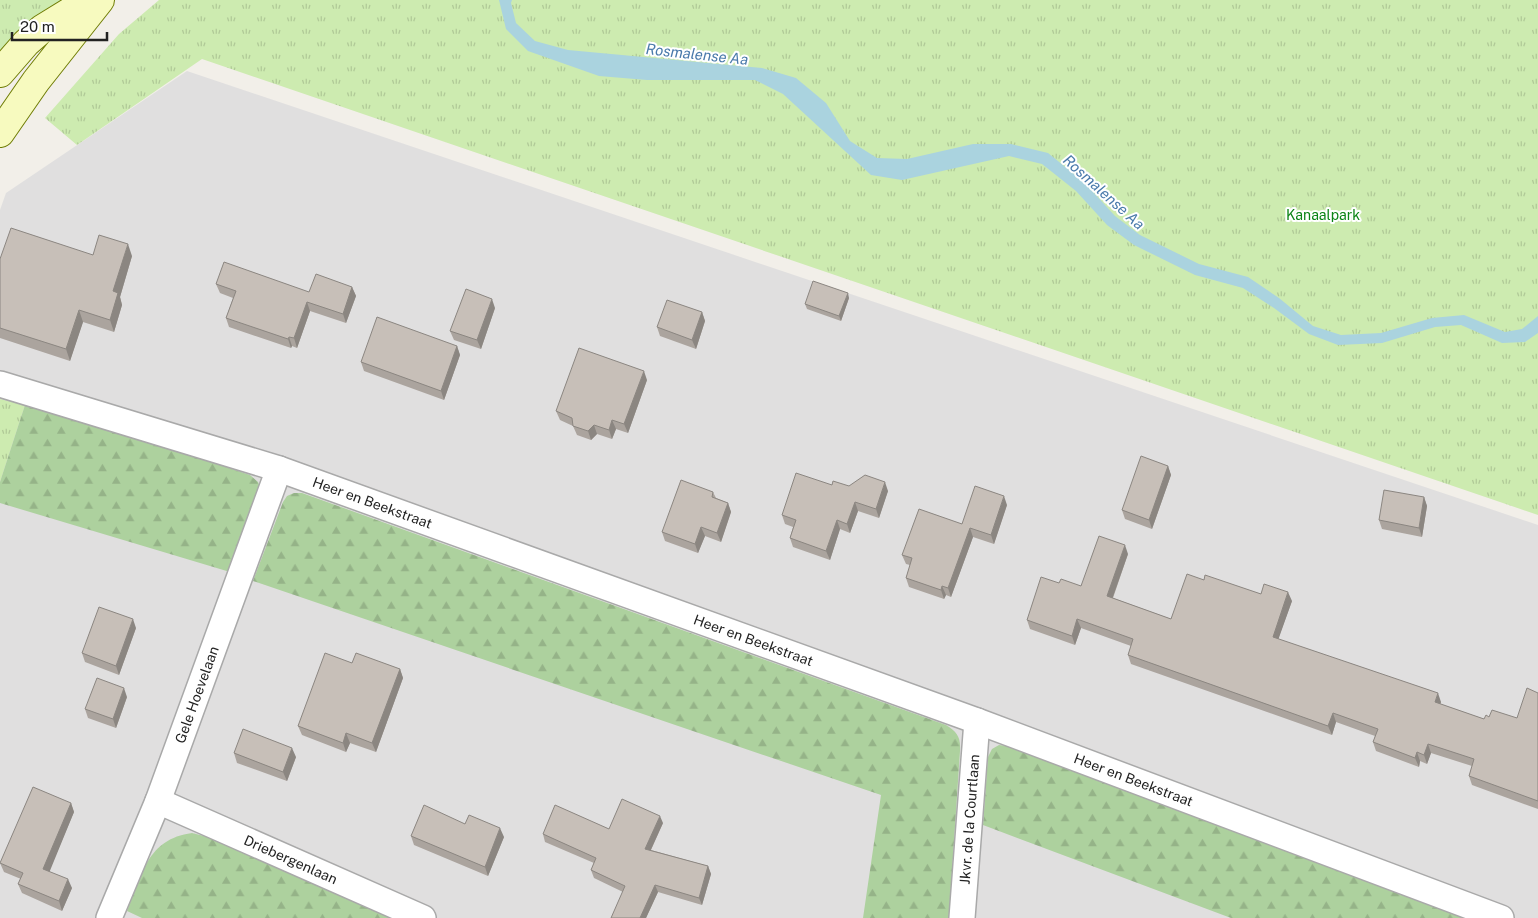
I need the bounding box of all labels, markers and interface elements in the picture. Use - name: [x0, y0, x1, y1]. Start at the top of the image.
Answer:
- scale bar: [12, 10, 108, 42]
- text: 20 m: [20, 18, 55, 35]
- water label: Rosmalense Aa: [645, 40, 749, 68]
- water label: Rosmalense Aa: [1060, 151, 1148, 233]
- park label: Kanaalpark: [1286, 207, 1360, 223]
- street label: Heer en Beekstraat: [311, 474, 434, 532]
- street label: Heer en Beekstraat: [691, 611, 815, 669]
- street label: Gele Hoevelaan: [172, 644, 222, 745]
- street label: Heer en Beekstraat: [1072, 750, 1195, 809]
- street label: Jkvr. de la Courtlaan: [957, 754, 982, 885]
- street label: Driebergenlaan: [241, 832, 340, 887]

